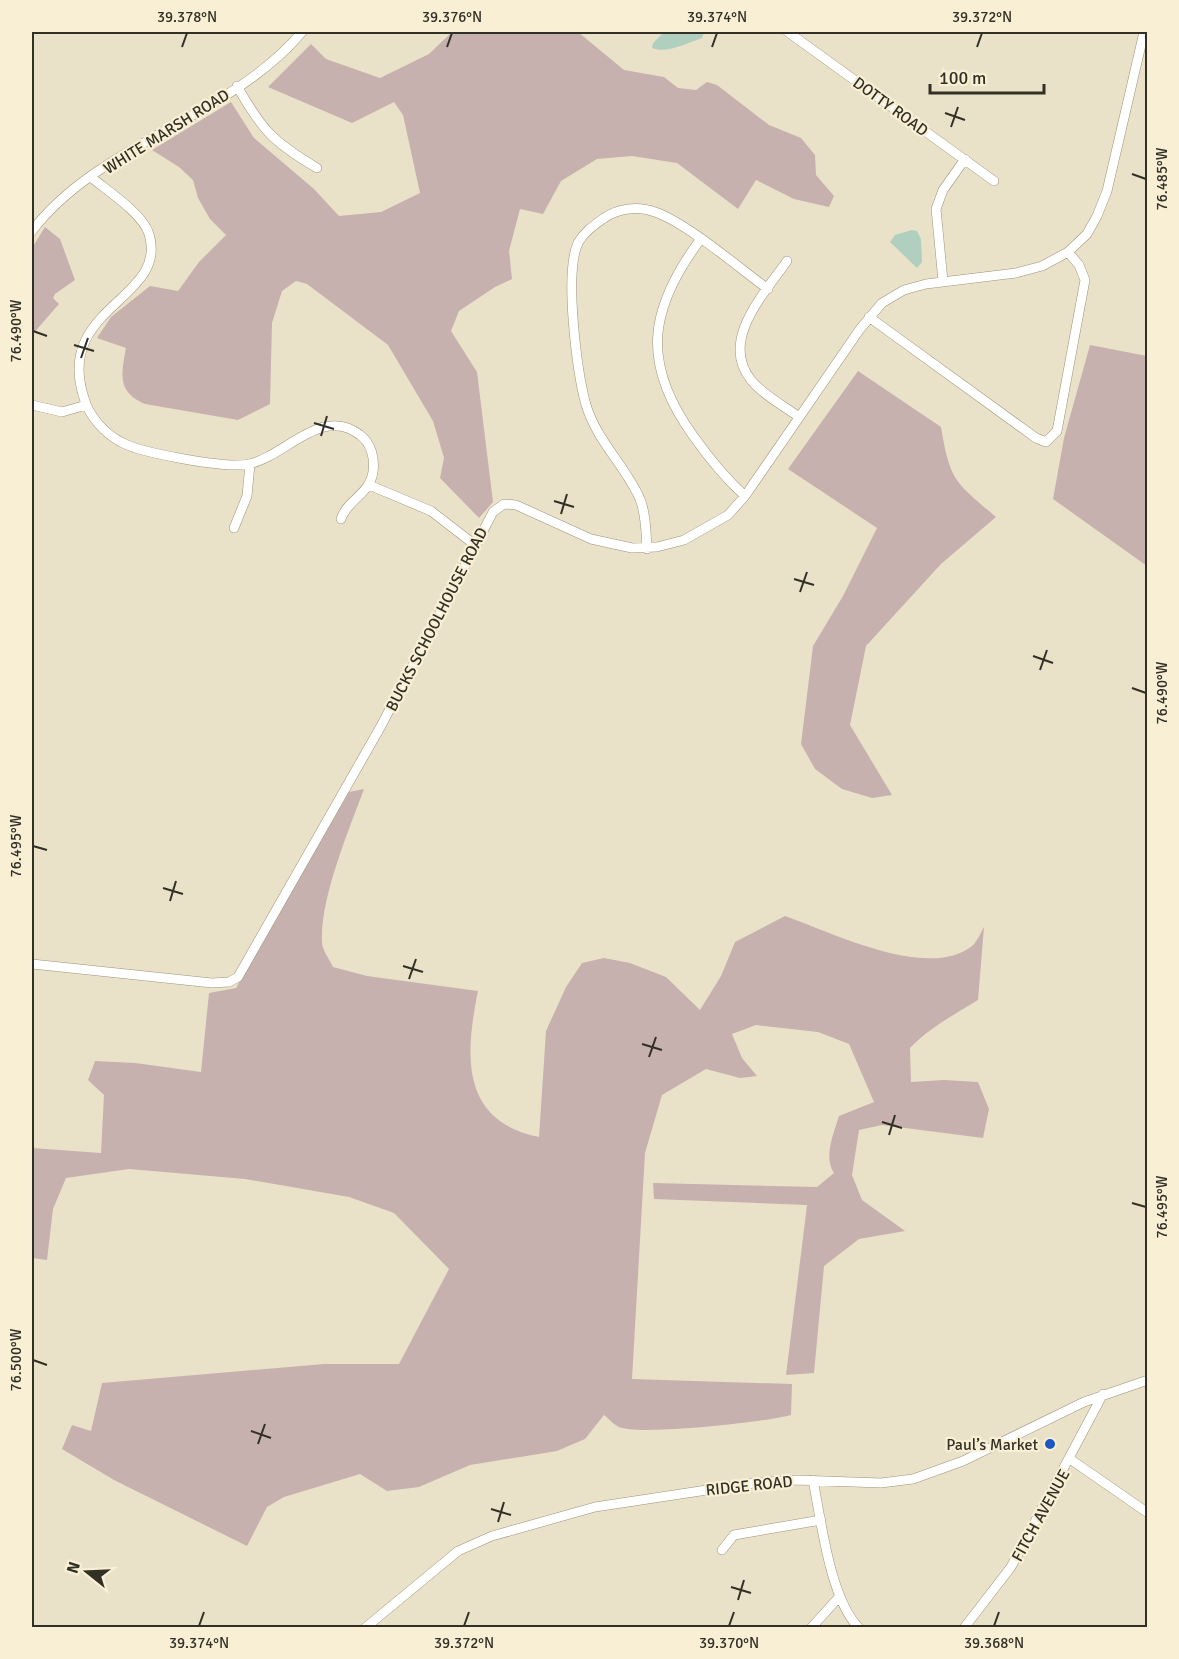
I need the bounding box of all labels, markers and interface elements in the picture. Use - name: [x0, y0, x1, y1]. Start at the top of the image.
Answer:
- text: 39.378°N: [157, 8, 217, 26]
- text: 39.376°N: [422, 8, 482, 26]
- text: 39.374°N: [687, 8, 747, 26]
- text: 39.372°N: [952, 8, 1012, 26]
- scale bar: [930, 57, 1044, 95]
- text: 100 m: [939, 67, 986, 89]
- street label: DOTTY ROAD: [849, 73, 932, 141]
- street label: WHITE MARSH ROAD: [100, 85, 233, 179]
- text: 76.485°W: [1153, 147, 1171, 210]
- text: 76.490°W: [7, 299, 25, 362]
- street label: BUCKS SCHOOLHOUSE ROAD: [382, 524, 492, 715]
- text: 76.490°W: [1153, 661, 1171, 724]
- text: 76.495°W: [7, 814, 25, 877]
- text: 76.495°W: [1153, 1175, 1171, 1238]
- text: 76.500°W: [7, 1328, 25, 1391]
- place label: Paul’s Market: [946, 1435, 1038, 1455]
- marker: Paul’s Market: [1043, 1437, 1057, 1451]
- street label: FITCH AVENUE: [1007, 1466, 1074, 1565]
- street label: RIDGE ROAD: [705, 1471, 794, 1501]
- north arrow: [57, 1542, 117, 1602]
- text: N: [62, 1559, 85, 1576]
- text: 39.374°N: [169, 1634, 229, 1652]
- text: 39.372°N: [434, 1634, 494, 1652]
- text: 39.370°N: [699, 1634, 759, 1652]
- text: 39.368°N: [964, 1634, 1024, 1652]

